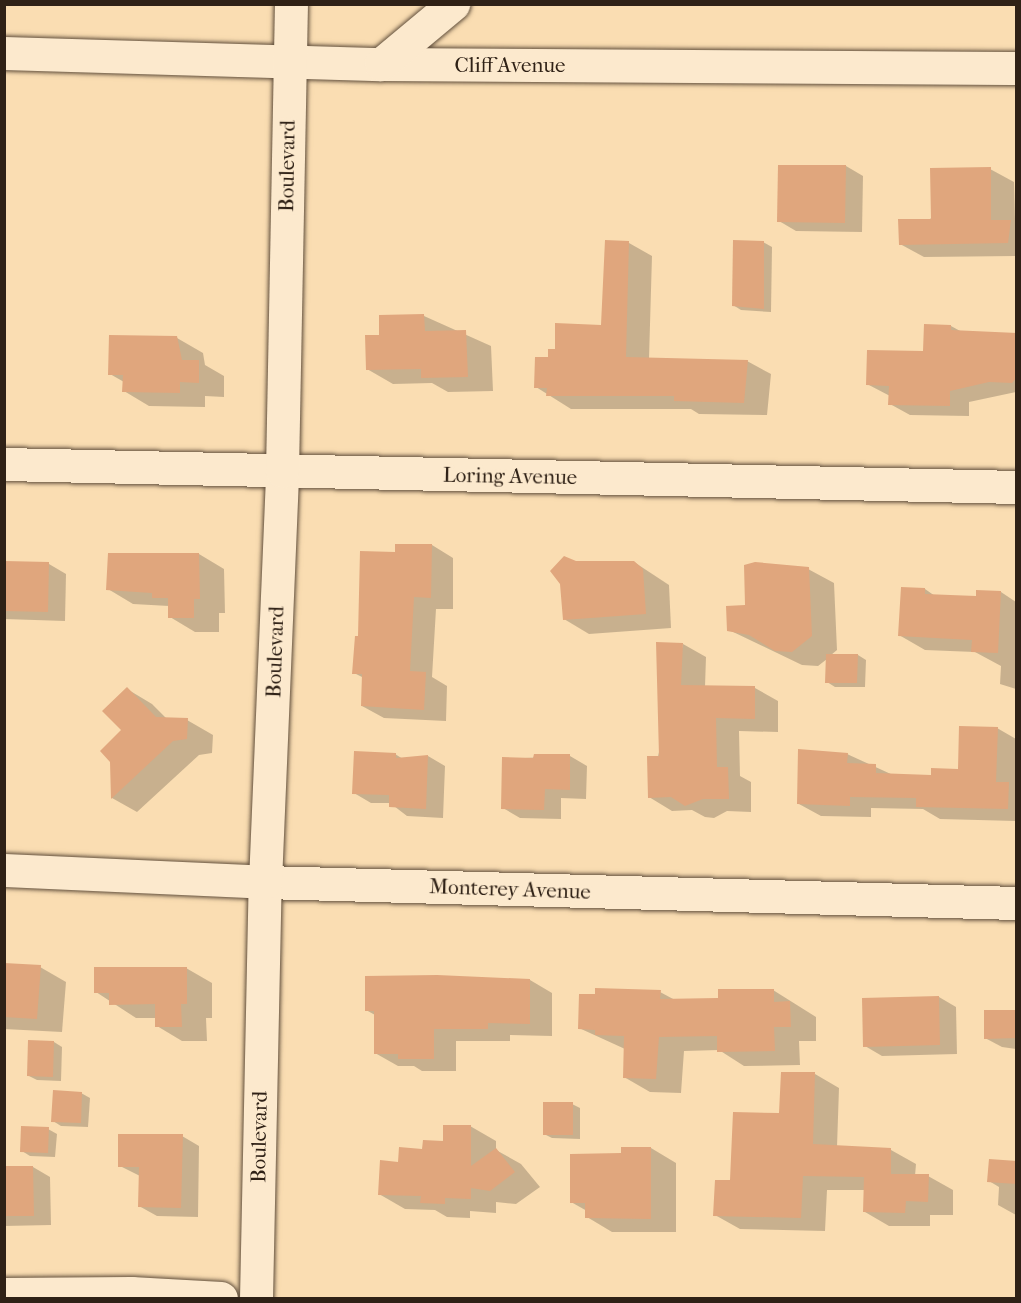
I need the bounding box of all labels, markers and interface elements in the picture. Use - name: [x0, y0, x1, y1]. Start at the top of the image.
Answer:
- street label: Cliff Avenue: [455, 52, 565, 78]
- street label: Boulevard: [274, 120, 300, 212]
- street label: Loring Avenue: [443, 462, 577, 490]
- street label: Boulevard: [261, 606, 289, 698]
- street label: Monterey Avenue: [429, 874, 591, 904]
- street label: Boulevard: [246, 1091, 272, 1183]

